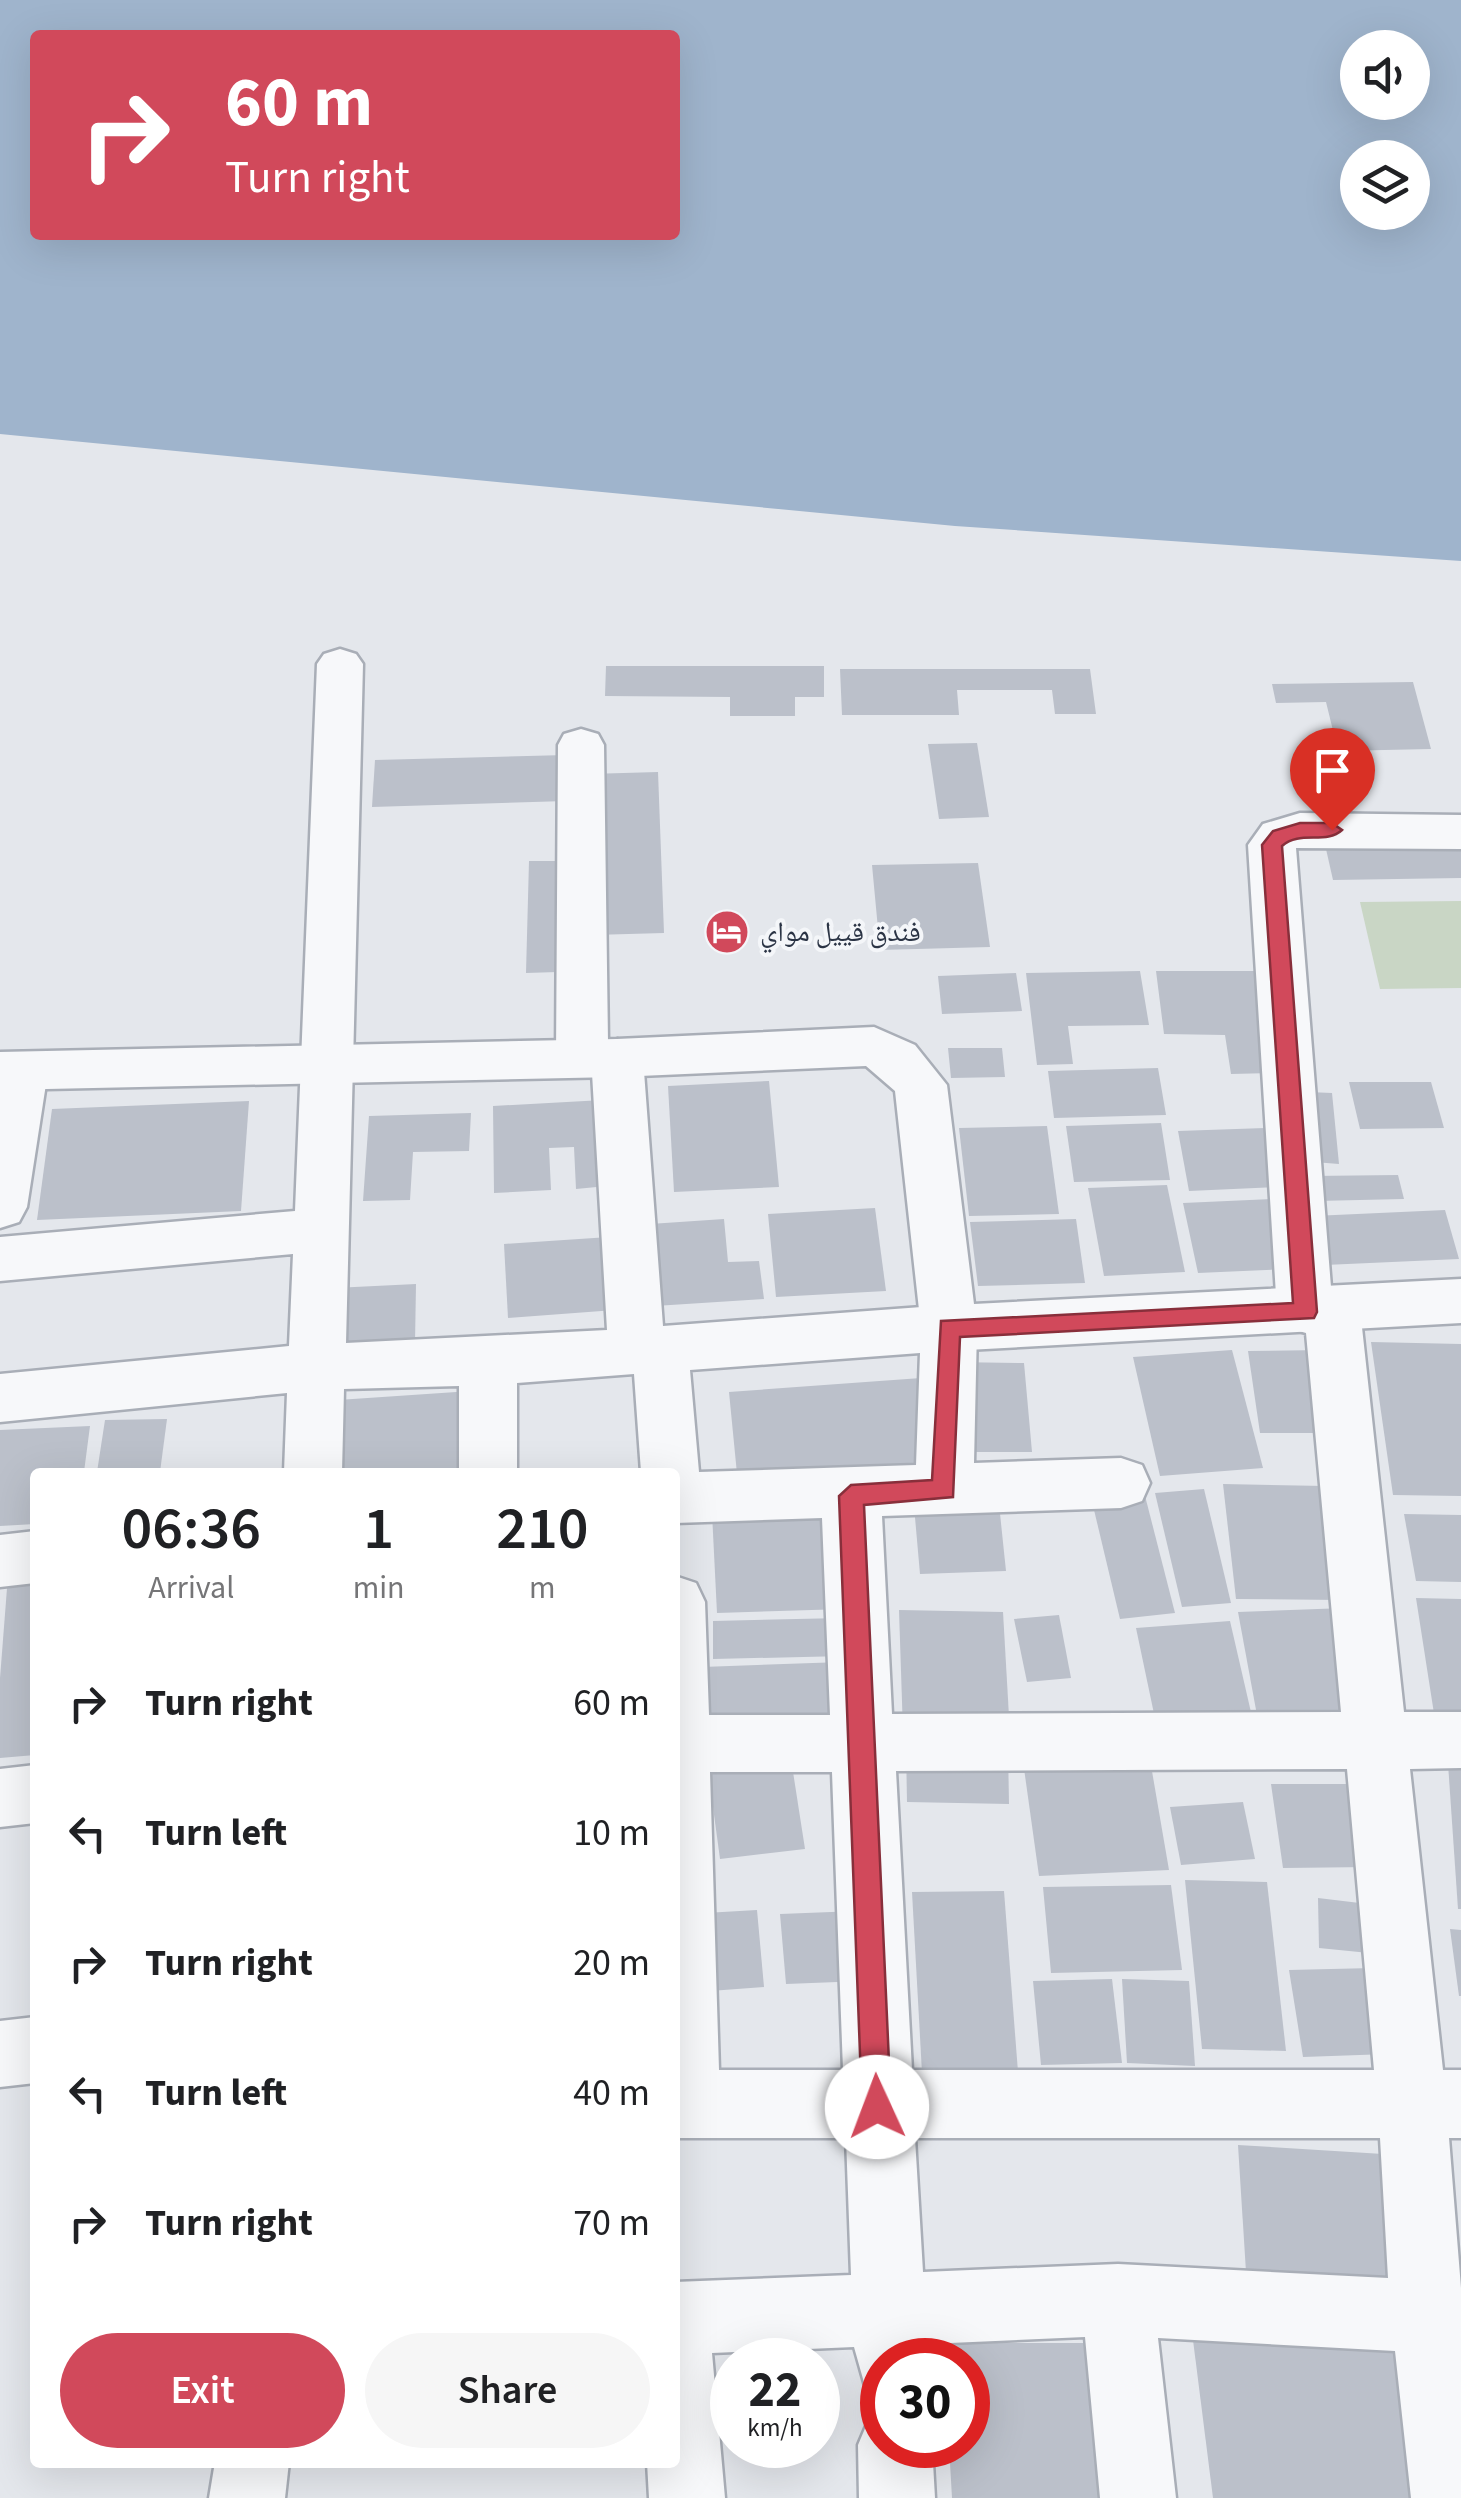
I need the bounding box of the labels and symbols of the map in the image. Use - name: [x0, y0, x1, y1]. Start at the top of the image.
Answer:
- pin: [1290, 728, 1375, 831]
- hotel icon: فندق قييل مواي: [704, 909, 750, 955]
- place label: فندق قييل مواي: [760, 912, 921, 954]
- position arrow: [825, 2055, 929, 2159]
- speed limit sign: 30: [860, 2338, 990, 2468]

